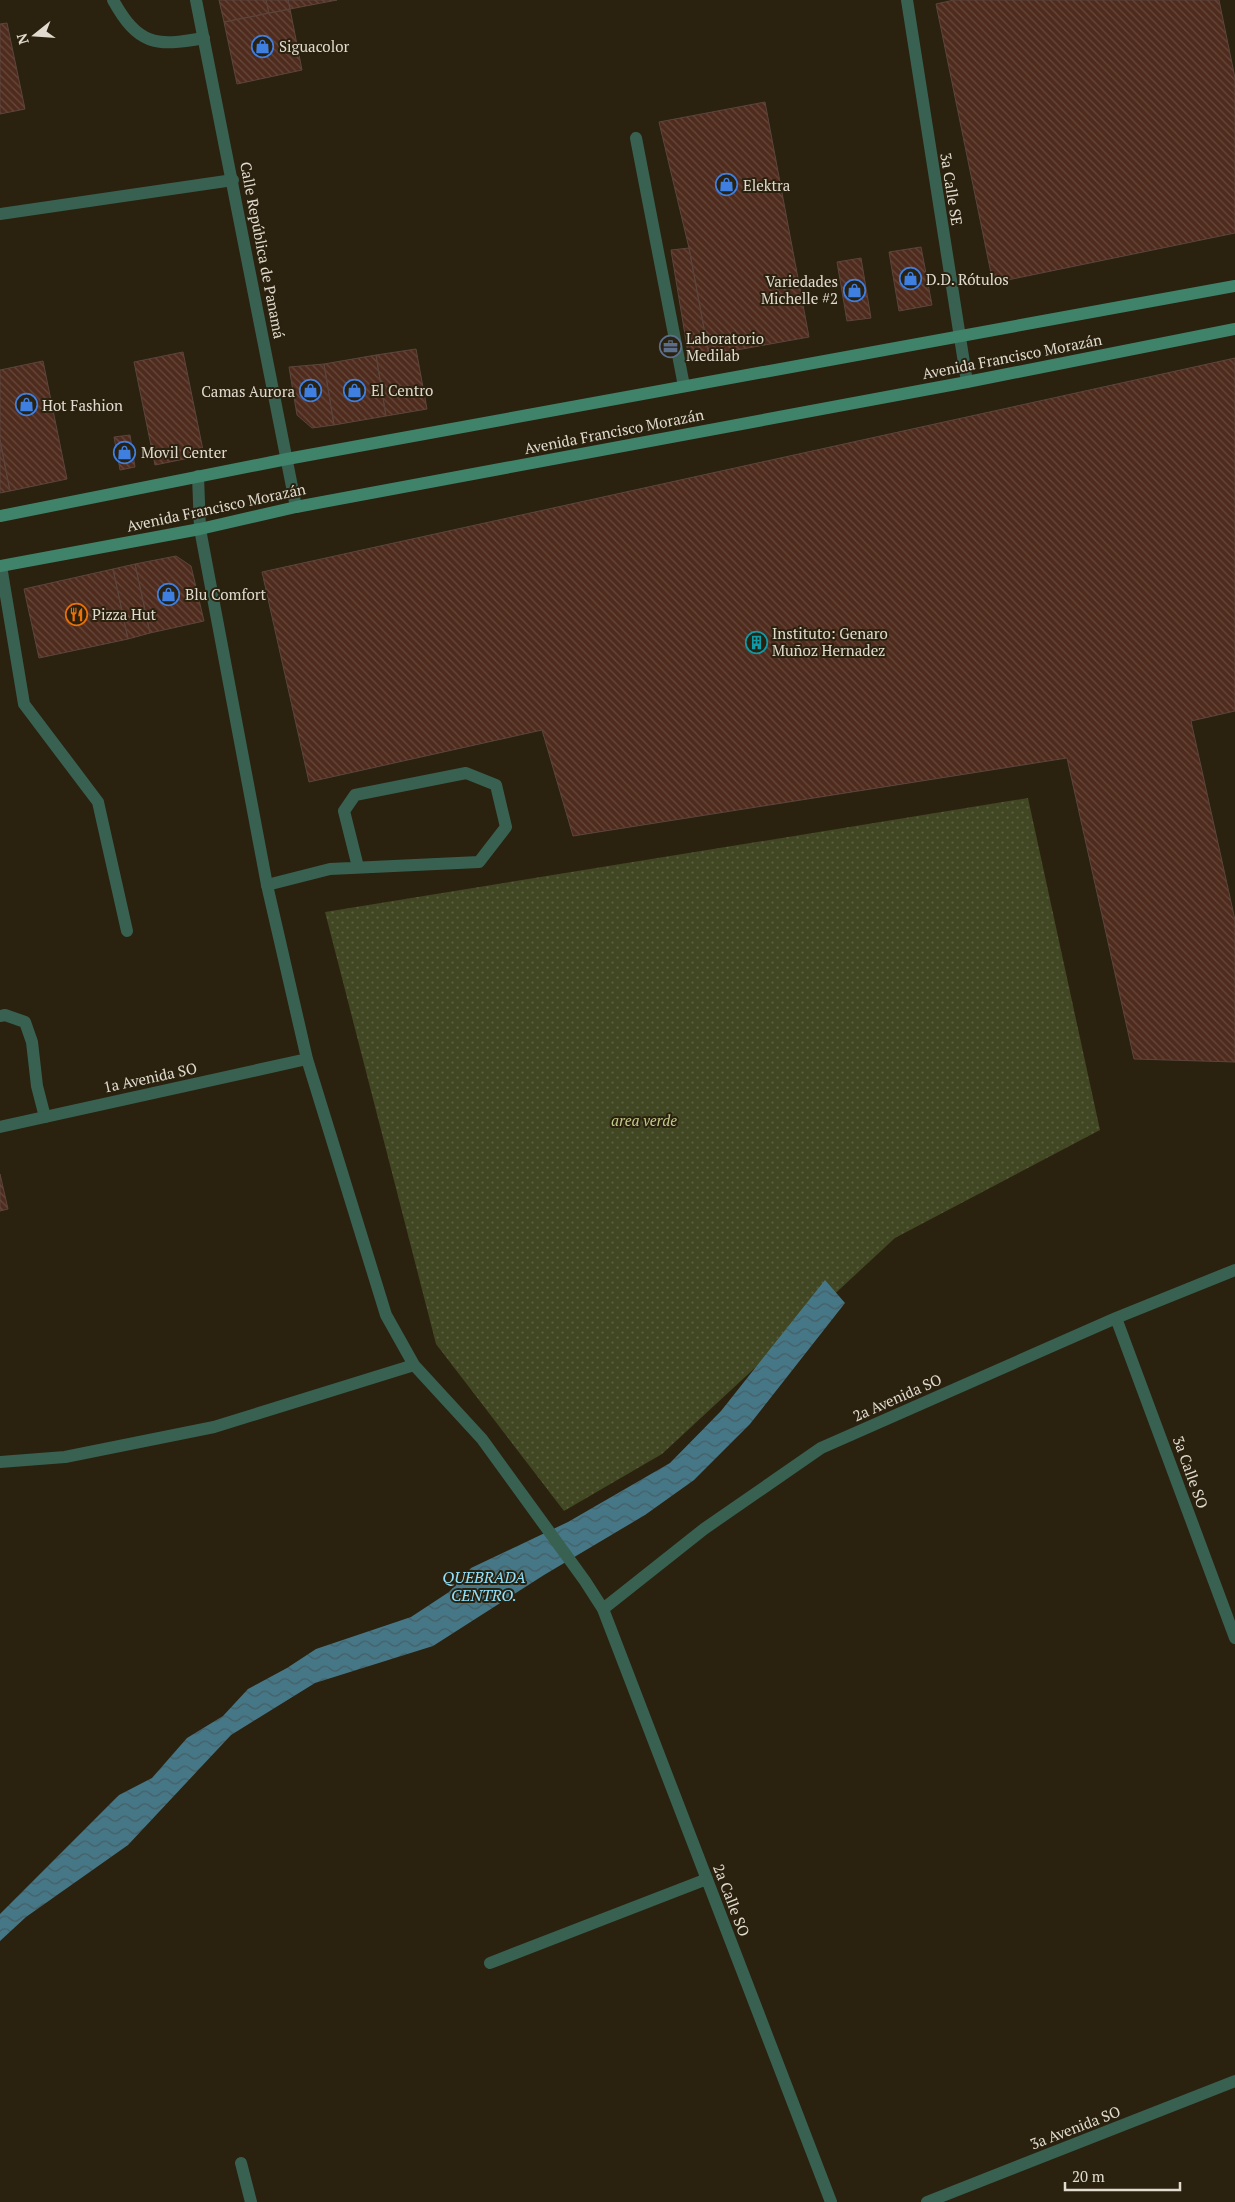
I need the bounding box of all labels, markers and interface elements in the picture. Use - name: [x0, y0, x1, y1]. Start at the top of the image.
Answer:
- north arrow: [10, 10, 60, 60]
- text: N: [11, 31, 33, 47]
- shop icon: Siguacolor: [251, 34, 275, 58]
- place label: Siguacolor: [279, 36, 349, 56]
- street label: 3a Calle SE: [936, 151, 968, 227]
- street label: Calle República de Panamá: [236, 160, 290, 341]
- shop icon: Elektra: [715, 173, 739, 197]
- place label: Elektra: [743, 175, 791, 195]
- shop icon: D.D. Rótulos: [898, 267, 922, 291]
- place label: D.D. Rótulos: [926, 269, 1009, 289]
- place label: Variedades Michelle #2: [761, 271, 838, 308]
- shop icon: Variedades Michelle #2: [842, 278, 866, 302]
- place label: Laboratorio Medilab: [686, 328, 764, 365]
- street label: Avenida Francisco Morazán: [921, 329, 1104, 383]
- office icon: Laboratorio Medilab: [658, 335, 682, 359]
- shop icon: El Centro: [343, 378, 367, 402]
- shop icon: Camas Aurora: [299, 379, 323, 403]
- place label: El Centro: [371, 380, 433, 400]
- place label: Camas Aurora: [201, 381, 295, 401]
- shop icon: Hot Fashion: [14, 393, 38, 417]
- place label: Hot Fashion: [42, 395, 123, 415]
- street label: Avenida Francisco Morazán: [523, 404, 706, 458]
- shop icon: Movil Center: [113, 440, 137, 464]
- place label: Movil Center: [141, 442, 227, 462]
- street label: Avenida Francisco Morazán: [125, 478, 307, 536]
- shop icon: Blu Comfort: [157, 582, 181, 606]
- place label: Blu Comfort: [185, 584, 266, 604]
- restaurant icon: Pizza Hut: [64, 602, 88, 626]
- place label: Pizza Hut: [92, 604, 157, 624]
- place label: Instituto: Genaro Muñoz Hernadez: [772, 623, 888, 660]
- building icon: Instituto: Genaro Muñoz Hernadez: [744, 630, 768, 654]
- street label: 1a Avenida SO: [101, 1057, 199, 1097]
- park label: area verde: [611, 1110, 677, 1130]
- street label: 2a Avenida SO: [849, 1369, 945, 1425]
- street label: 3a Calle SO: [1169, 1433, 1213, 1511]
- water label: QUEBRADA CENTRO.: [442, 1566, 526, 1606]
- street label: 2a Calle SO: [709, 1861, 755, 1939]
- street label: 3a Avenida SO: [1027, 2101, 1123, 2153]
- scale bar: [1065, 2160, 1180, 2192]
- text: 20 m: [1072, 2166, 1105, 2186]

